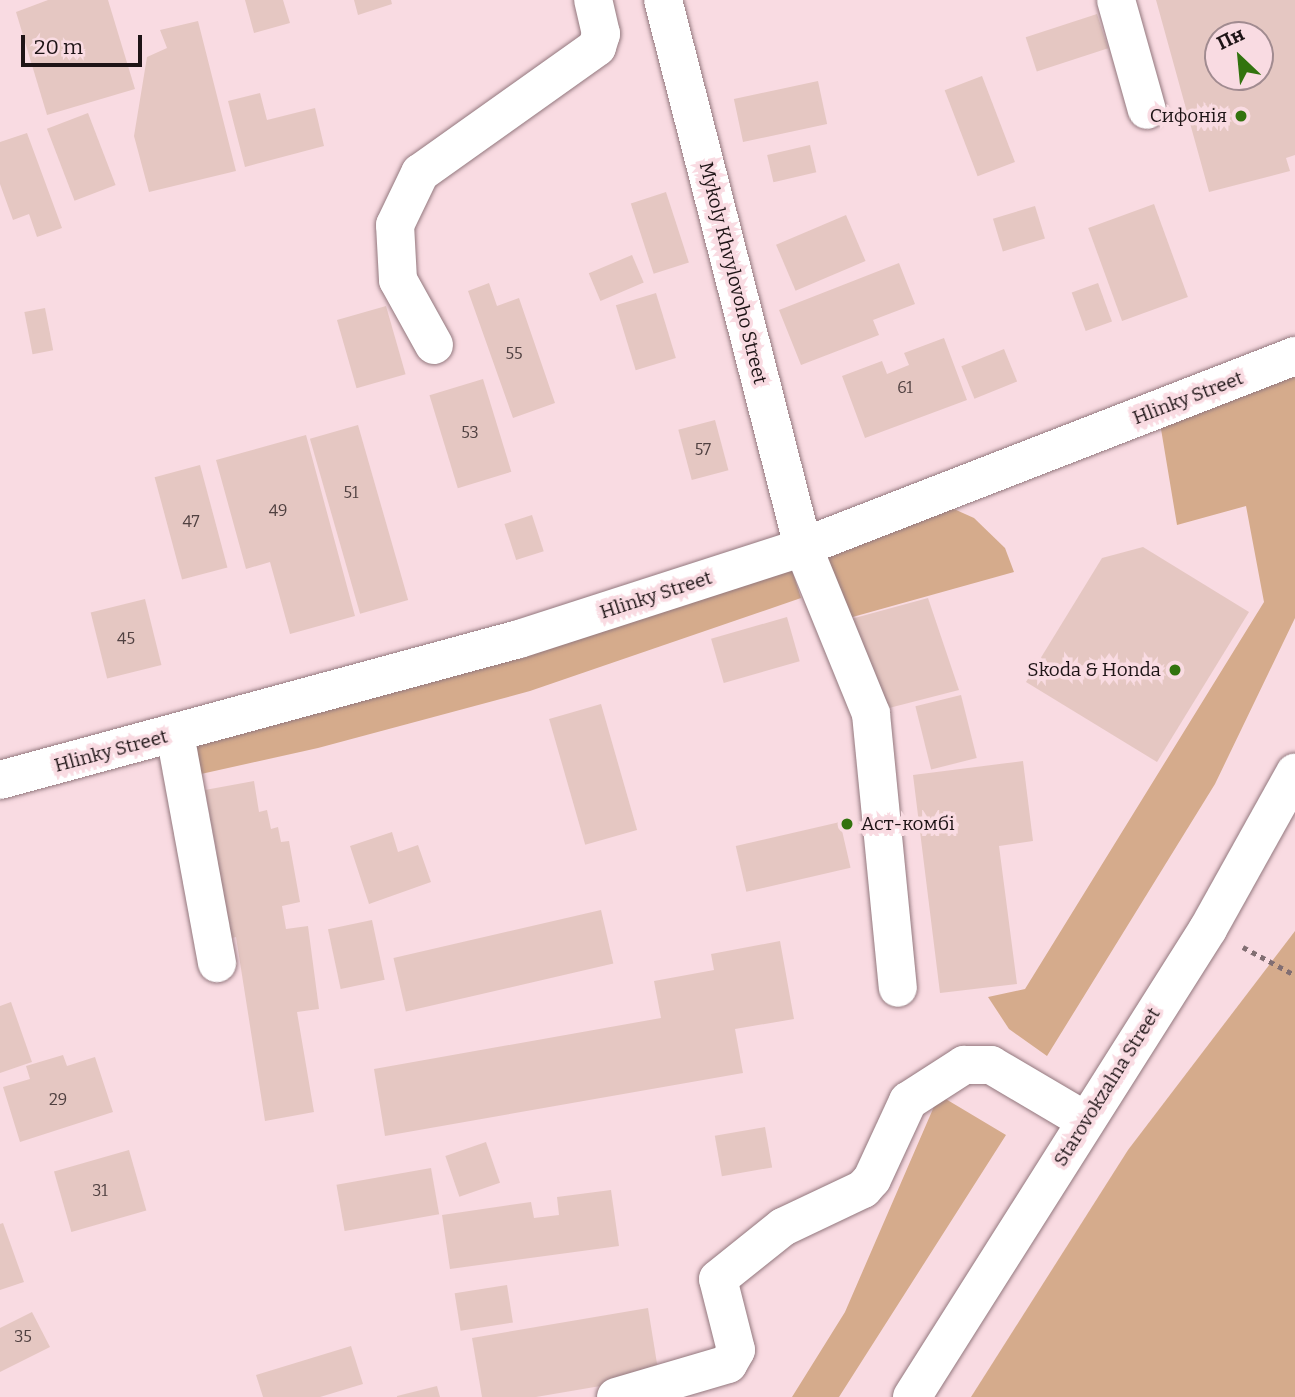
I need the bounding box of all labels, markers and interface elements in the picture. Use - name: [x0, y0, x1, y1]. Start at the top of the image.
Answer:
- scale bar: [24, 21, 145, 65]
- north arrow: [1204, 21, 1274, 91]
- text: Пн: [1213, 22, 1248, 55]
- text: 20 m: [34, 34, 83, 60]
- place label: Сифонія: [1150, 105, 1227, 127]
- marker: Сифонія: [1233, 108, 1249, 124]
- street label: Mykoly Khvylovoho Street: [694, 160, 772, 386]
- house number: 55: [505, 344, 523, 364]
- street label: Hlinky Street: [1130, 366, 1246, 430]
- house number: 61: [897, 378, 913, 398]
- house number: 53: [461, 423, 479, 443]
- house number: 57: [695, 440, 711, 460]
- house number: 51: [344, 483, 358, 503]
- house number: 49: [269, 501, 287, 521]
- house number: 47: [182, 512, 200, 532]
- street label: Hlinky Street: [597, 566, 715, 624]
- house number: 45: [117, 629, 135, 649]
- place label: Skoda & Honda: [1027, 659, 1161, 681]
- marker: Skoda & Honda: [1167, 662, 1183, 678]
- street label: Hlinky Street: [52, 725, 170, 777]
- place label: Аст-комбі: [861, 813, 955, 835]
- marker: Аст-комбі: [839, 816, 855, 832]
- street label: Starovokzalna Street: [1049, 1004, 1165, 1170]
- house number: 29: [49, 1090, 67, 1110]
- house number: 31: [92, 1181, 108, 1201]
- house number: 35: [14, 1327, 32, 1347]

